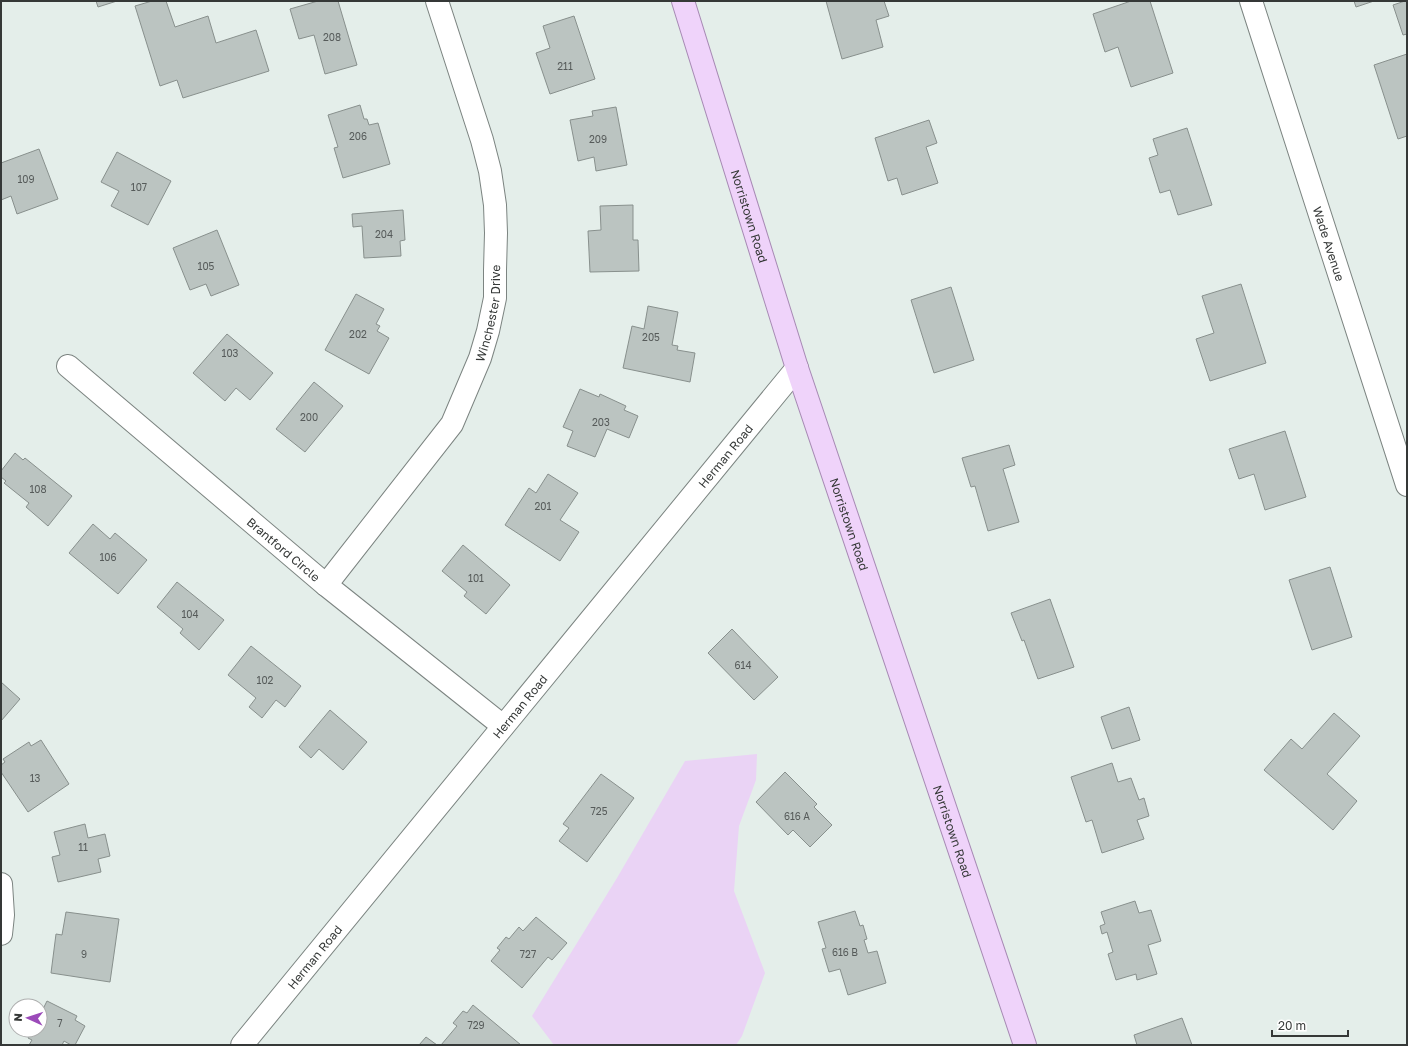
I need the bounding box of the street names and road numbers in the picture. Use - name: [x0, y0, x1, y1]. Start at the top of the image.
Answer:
- street label: Norristown Road: [728, 167, 771, 264]
- street label: Wade Avenue: [1310, 204, 1348, 283]
- street label: Winchester Drive: [472, 264, 503, 363]
- street label: Herman Road: [695, 421, 756, 491]
- street label: Norristown Road: [827, 476, 872, 572]
- street label: Brantford Circle: [244, 514, 323, 584]
- street label: Herman Road: [489, 671, 550, 741]
- street label: Norristown Road: [930, 783, 976, 879]
- street label: Herman Road: [284, 922, 345, 992]

